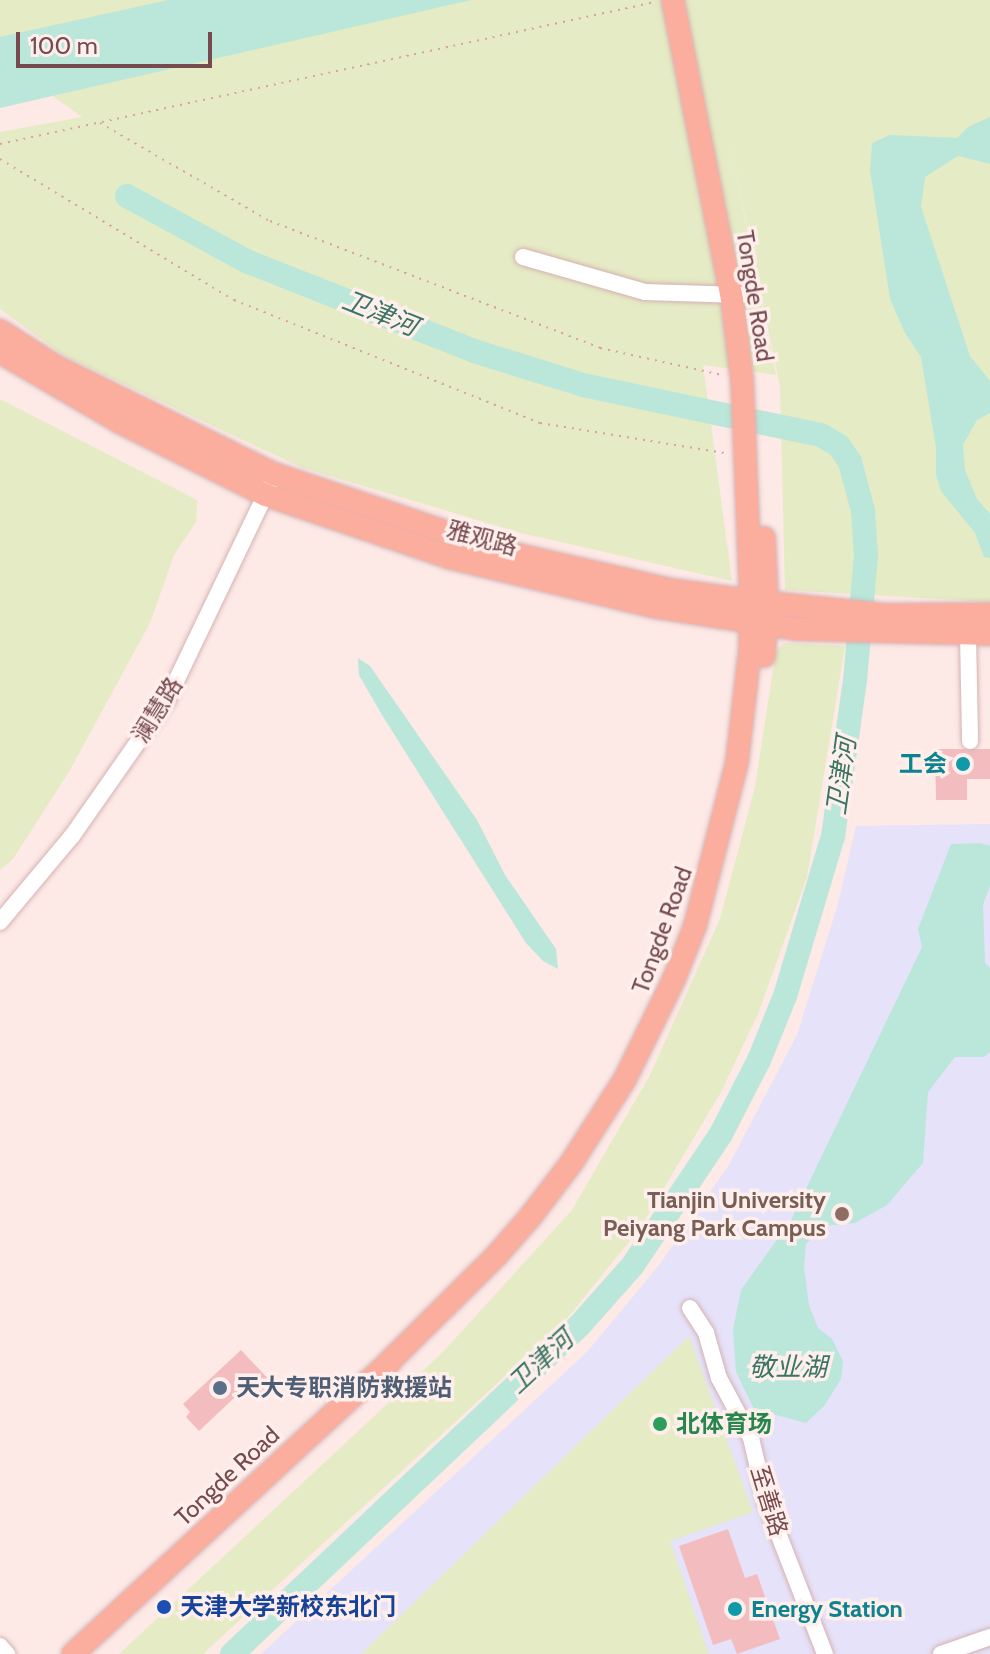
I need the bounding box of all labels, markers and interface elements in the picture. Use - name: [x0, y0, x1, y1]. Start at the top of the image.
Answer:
- scale bar: [20, 16, 216, 66]
- text: 100 m: [30, 31, 98, 60]
- street label: Tongde Road: [730, 228, 780, 364]
- water label: 卫津河: [338, 285, 422, 343]
- street label: 雅观路: [443, 515, 521, 561]
- street label: 澜慧路: [126, 672, 188, 748]
- water label: 卫津河: [821, 735, 863, 817]
- place label: 工会: [899, 750, 947, 778]
- marker: 工会: [954, 755, 972, 773]
- street label: Tongde Road: [626, 863, 698, 997]
- place label: Tianjin University Peiyang Park Campus: [603, 1186, 826, 1242]
- marker: Tianjin University Peiyang Park Campus: [833, 1205, 851, 1223]
- water label: 卫津河: [502, 1324, 580, 1400]
- water label: 敬业湖: [749, 1352, 827, 1384]
- place label: 天大专职消防救援站: [236, 1374, 452, 1402]
- marker: 天大专职消防救援站: [211, 1379, 229, 1397]
- place label: 北体育场: [676, 1410, 772, 1438]
- marker: 北体育场: [651, 1415, 669, 1433]
- street label: Tongde Road: [169, 1420, 285, 1532]
- street label: 至善路: [745, 1462, 793, 1540]
- place label: 天津大学新校东北门: [180, 1593, 396, 1621]
- place label: Energy Station: [751, 1595, 903, 1623]
- marker: 天津大学新校东北门: [155, 1598, 173, 1616]
- marker: Energy Station: [726, 1600, 744, 1618]

